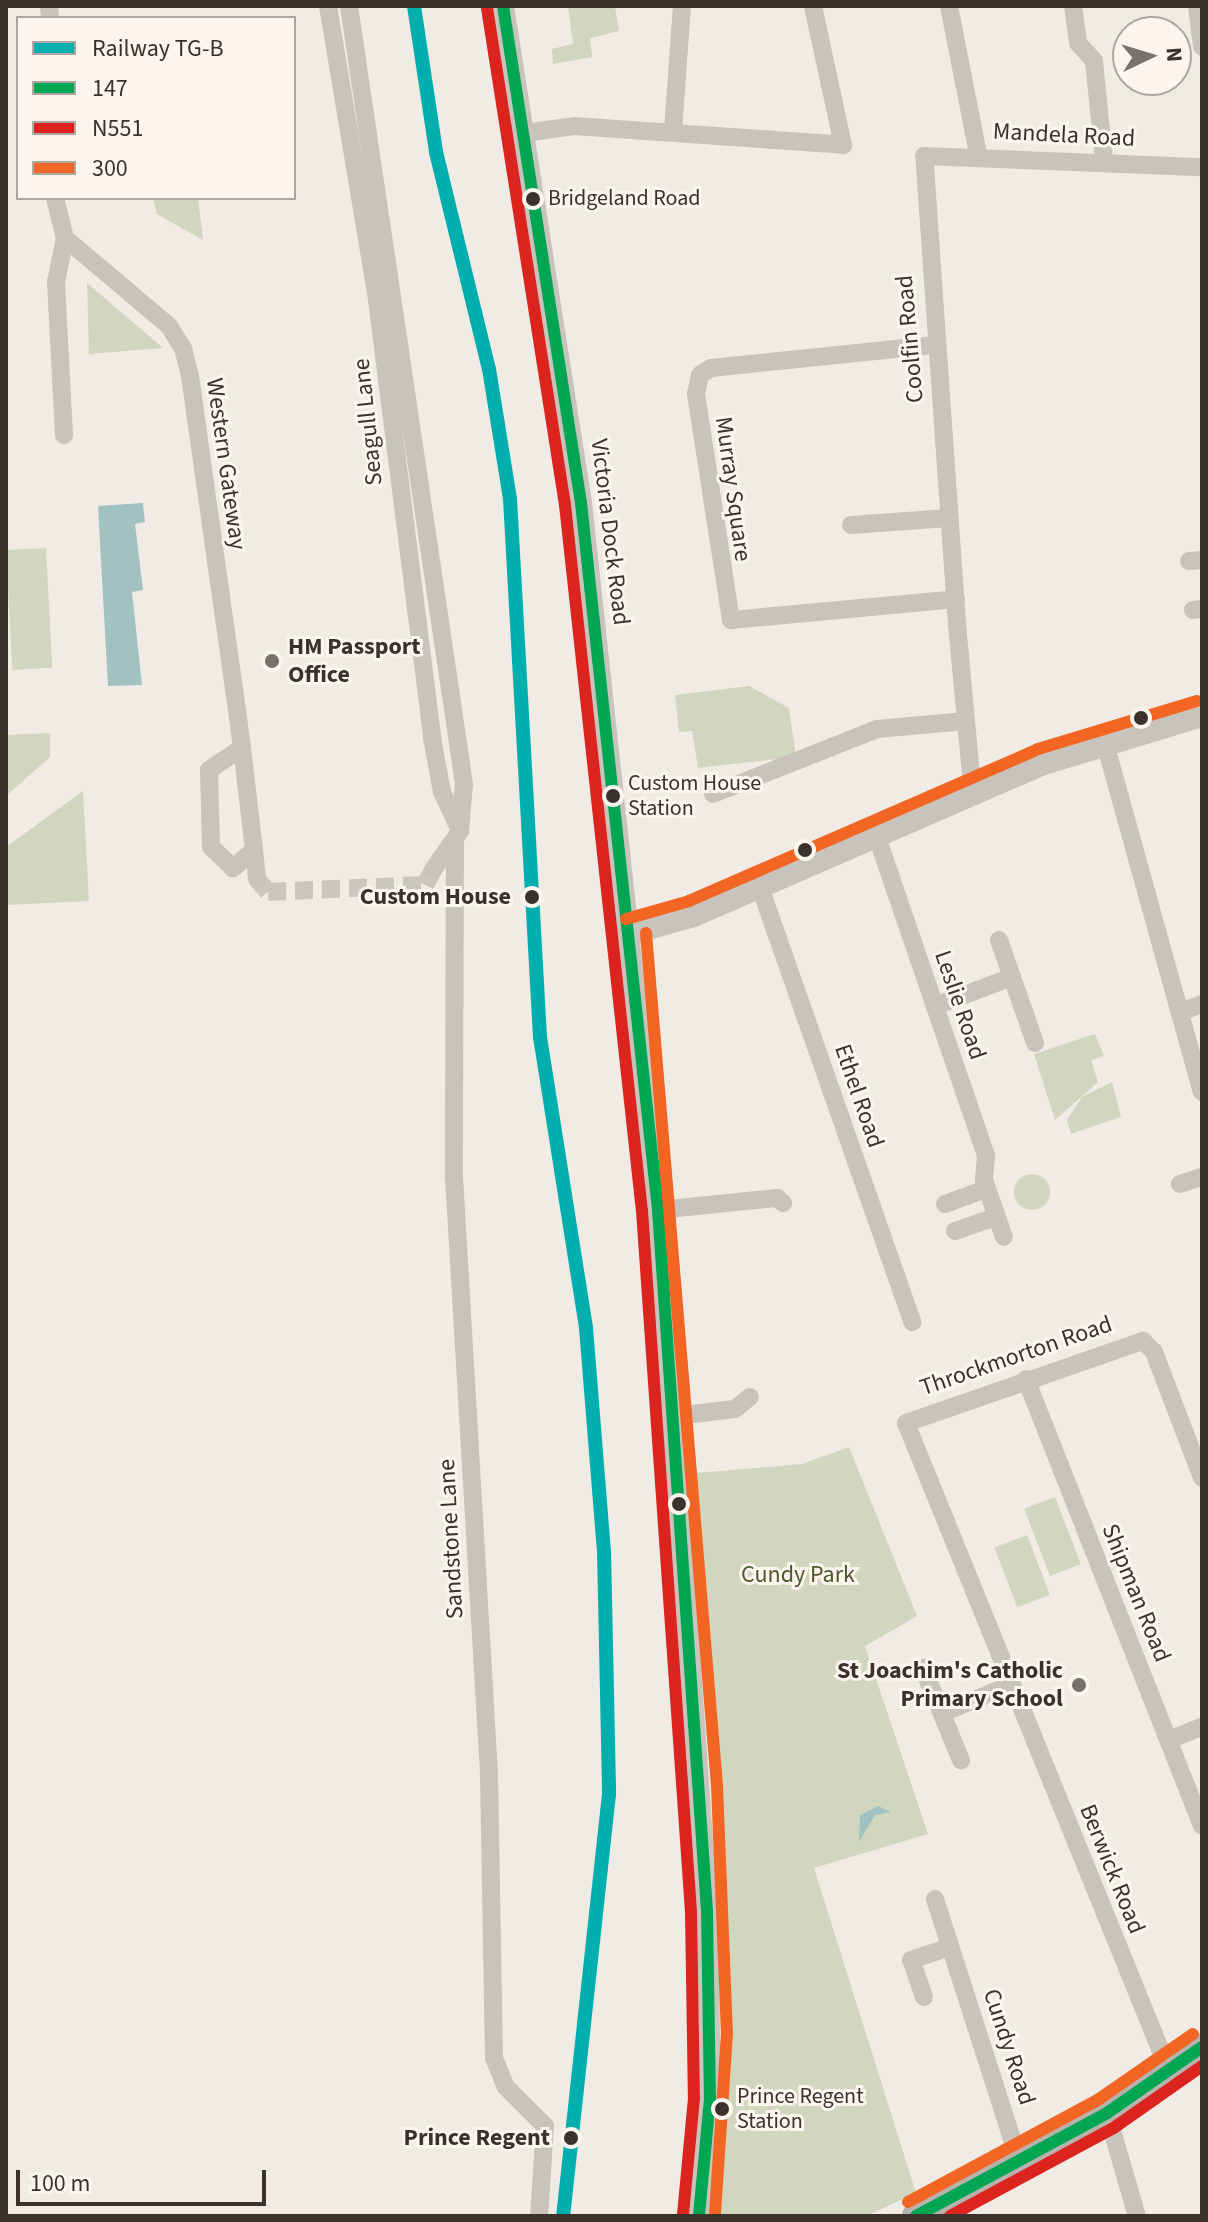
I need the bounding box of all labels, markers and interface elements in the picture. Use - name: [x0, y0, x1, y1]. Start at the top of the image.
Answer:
- legend: [16, 16, 296, 200]
- north arrow: [1112, 16, 1192, 96]
- text: Railway TG-B: [92, 31, 224, 66]
- text: N: [1157, 46, 1190, 63]
- text: 147: [92, 71, 128, 106]
- text: N551: [92, 111, 143, 146]
- street label: Mandela Road: [992, 117, 1136, 153]
- text: 300: [92, 151, 128, 186]
- place label: Bridgeland Road: [548, 186, 700, 212]
- marker: Bridgeland Road: [525, 191, 541, 207]
- street label: Coolfin Road: [890, 274, 930, 404]
- street label: Seagull Lane: [347, 357, 389, 487]
- street label: Western Gateway: [200, 376, 252, 552]
- street label: Murray Square: [709, 415, 757, 563]
- street label: Victoria Dock Road: [584, 437, 636, 627]
- place label: HM Passport Office: [288, 633, 420, 689]
- marker: HM Passport Office: [263, 652, 281, 670]
- unlabelled marker: [1133, 710, 1149, 726]
- place label: Custom House Station: [628, 770, 761, 822]
- marker: Custom House Station: [605, 788, 621, 804]
- unlabelled marker: [797, 842, 813, 858]
- place label: Custom House: [360, 883, 511, 911]
- marker: Custom House: [518, 883, 546, 911]
- street label: Leslie Road: [928, 947, 992, 1063]
- street label: Ethel Road: [828, 1040, 890, 1152]
- street label: Throckmorton Road: [916, 1310, 1116, 1402]
- street label: Sandstone Lane: [432, 1458, 470, 1620]
- unlabelled marker: [671, 1496, 687, 1512]
- street label: Shipman Road: [1095, 1520, 1177, 1666]
- park label: Cundy Park: [741, 1561, 855, 1589]
- place label: St Joachim's Catholic Primary School: [837, 1657, 1063, 1713]
- marker: St Joachim's Catholic Primary School: [1070, 1676, 1088, 1694]
- street label: Berwick Road: [1073, 1800, 1151, 1938]
- street label: Cundy Road: [977, 1985, 1041, 2109]
- place label: Prince Regent Station: [737, 2083, 864, 2134]
- marker: Prince Regent Station: [714, 2101, 730, 2117]
- place label: Prince Regent: [404, 2124, 550, 2152]
- marker: Prince Regent: [557, 2124, 585, 2152]
- scale bar: [20, 2154, 270, 2204]
- text: 100 m: [30, 2166, 90, 2201]

